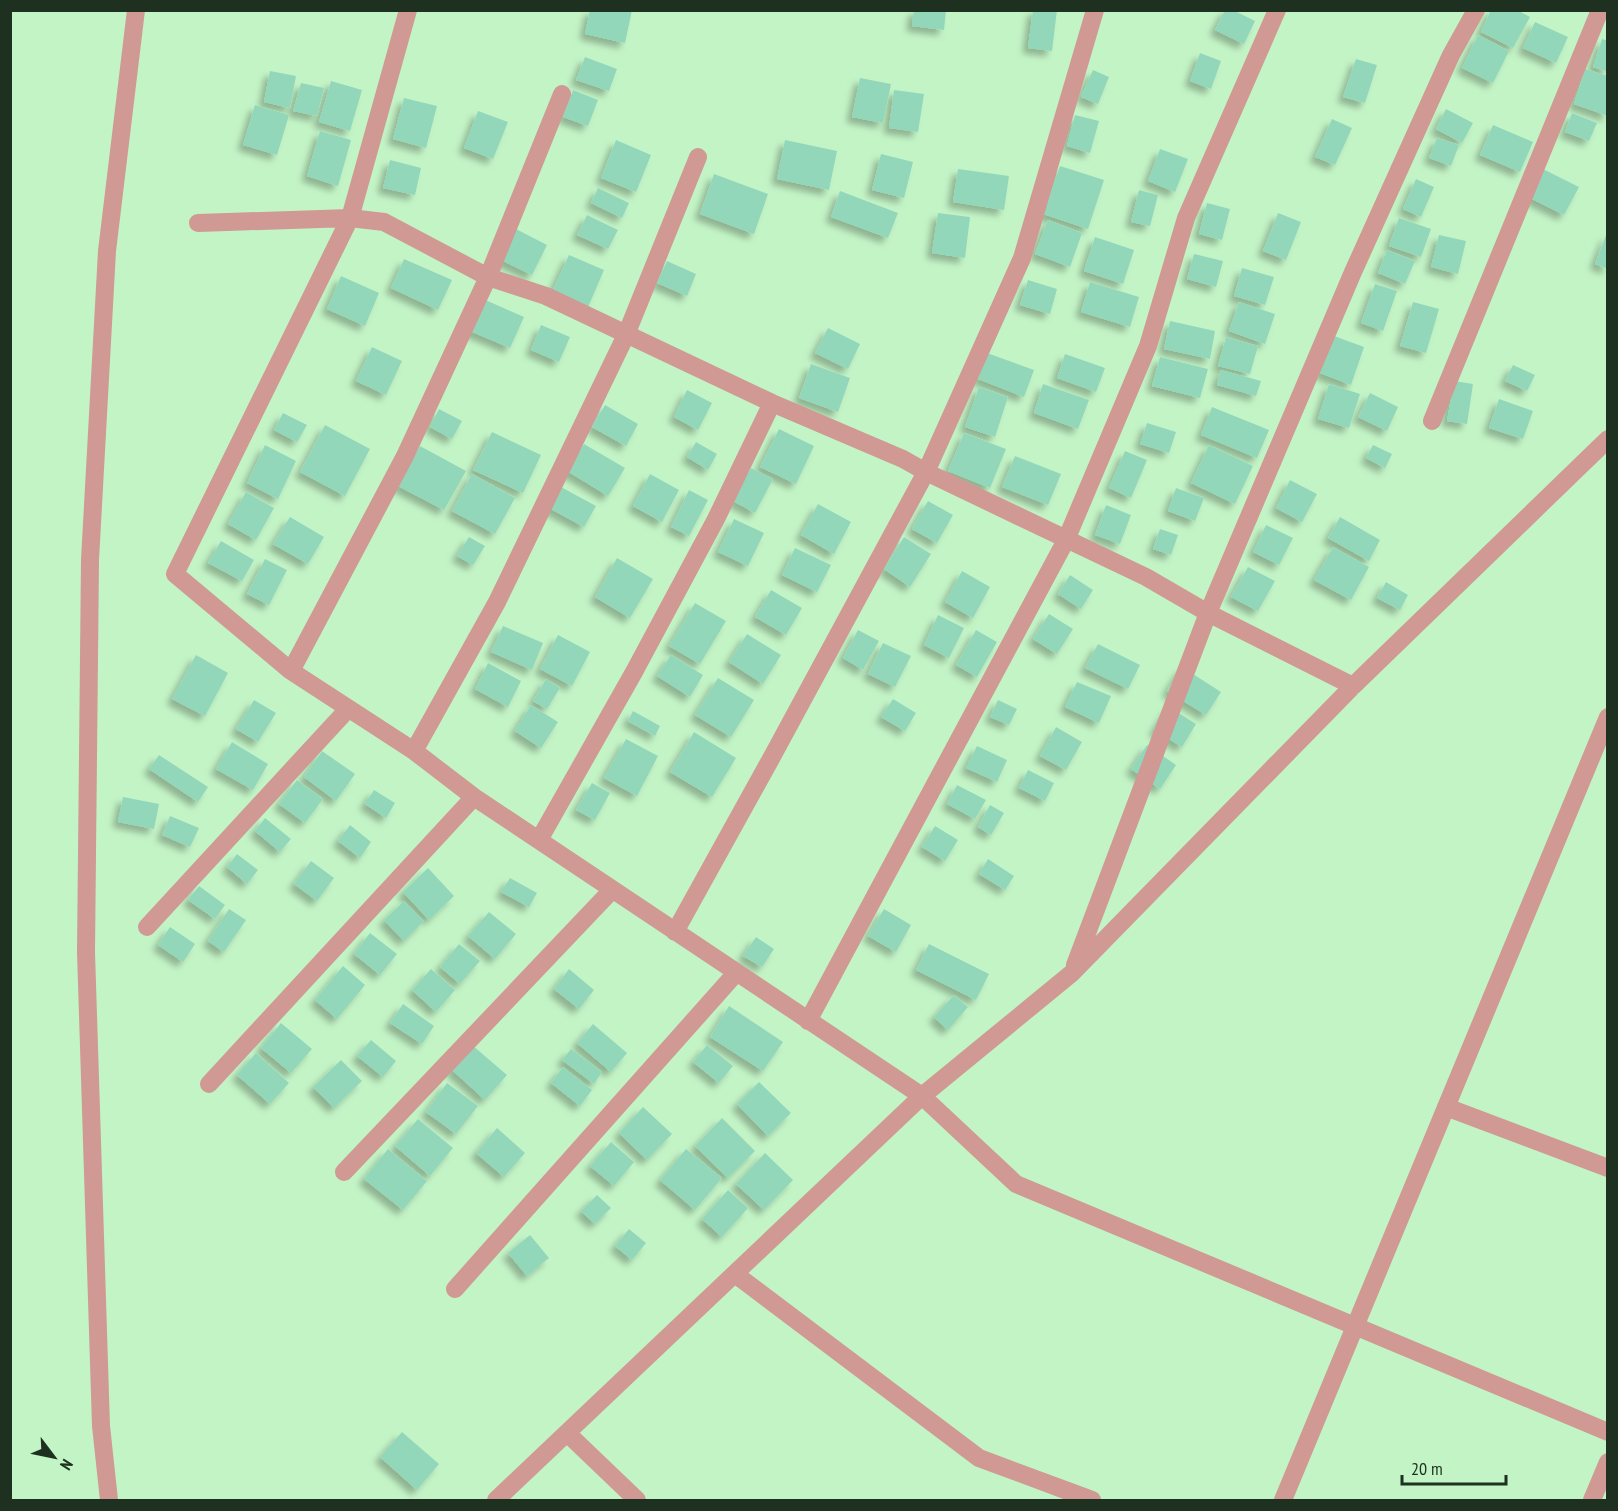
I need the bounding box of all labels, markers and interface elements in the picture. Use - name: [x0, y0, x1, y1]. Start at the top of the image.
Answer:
- north arrow: [24, 1427, 84, 1487]
- scale bar: [1402, 1448, 1506, 1486]
- text: N: [56, 1456, 77, 1474]
- text: 20 m: [1411, 1457, 1443, 1480]

